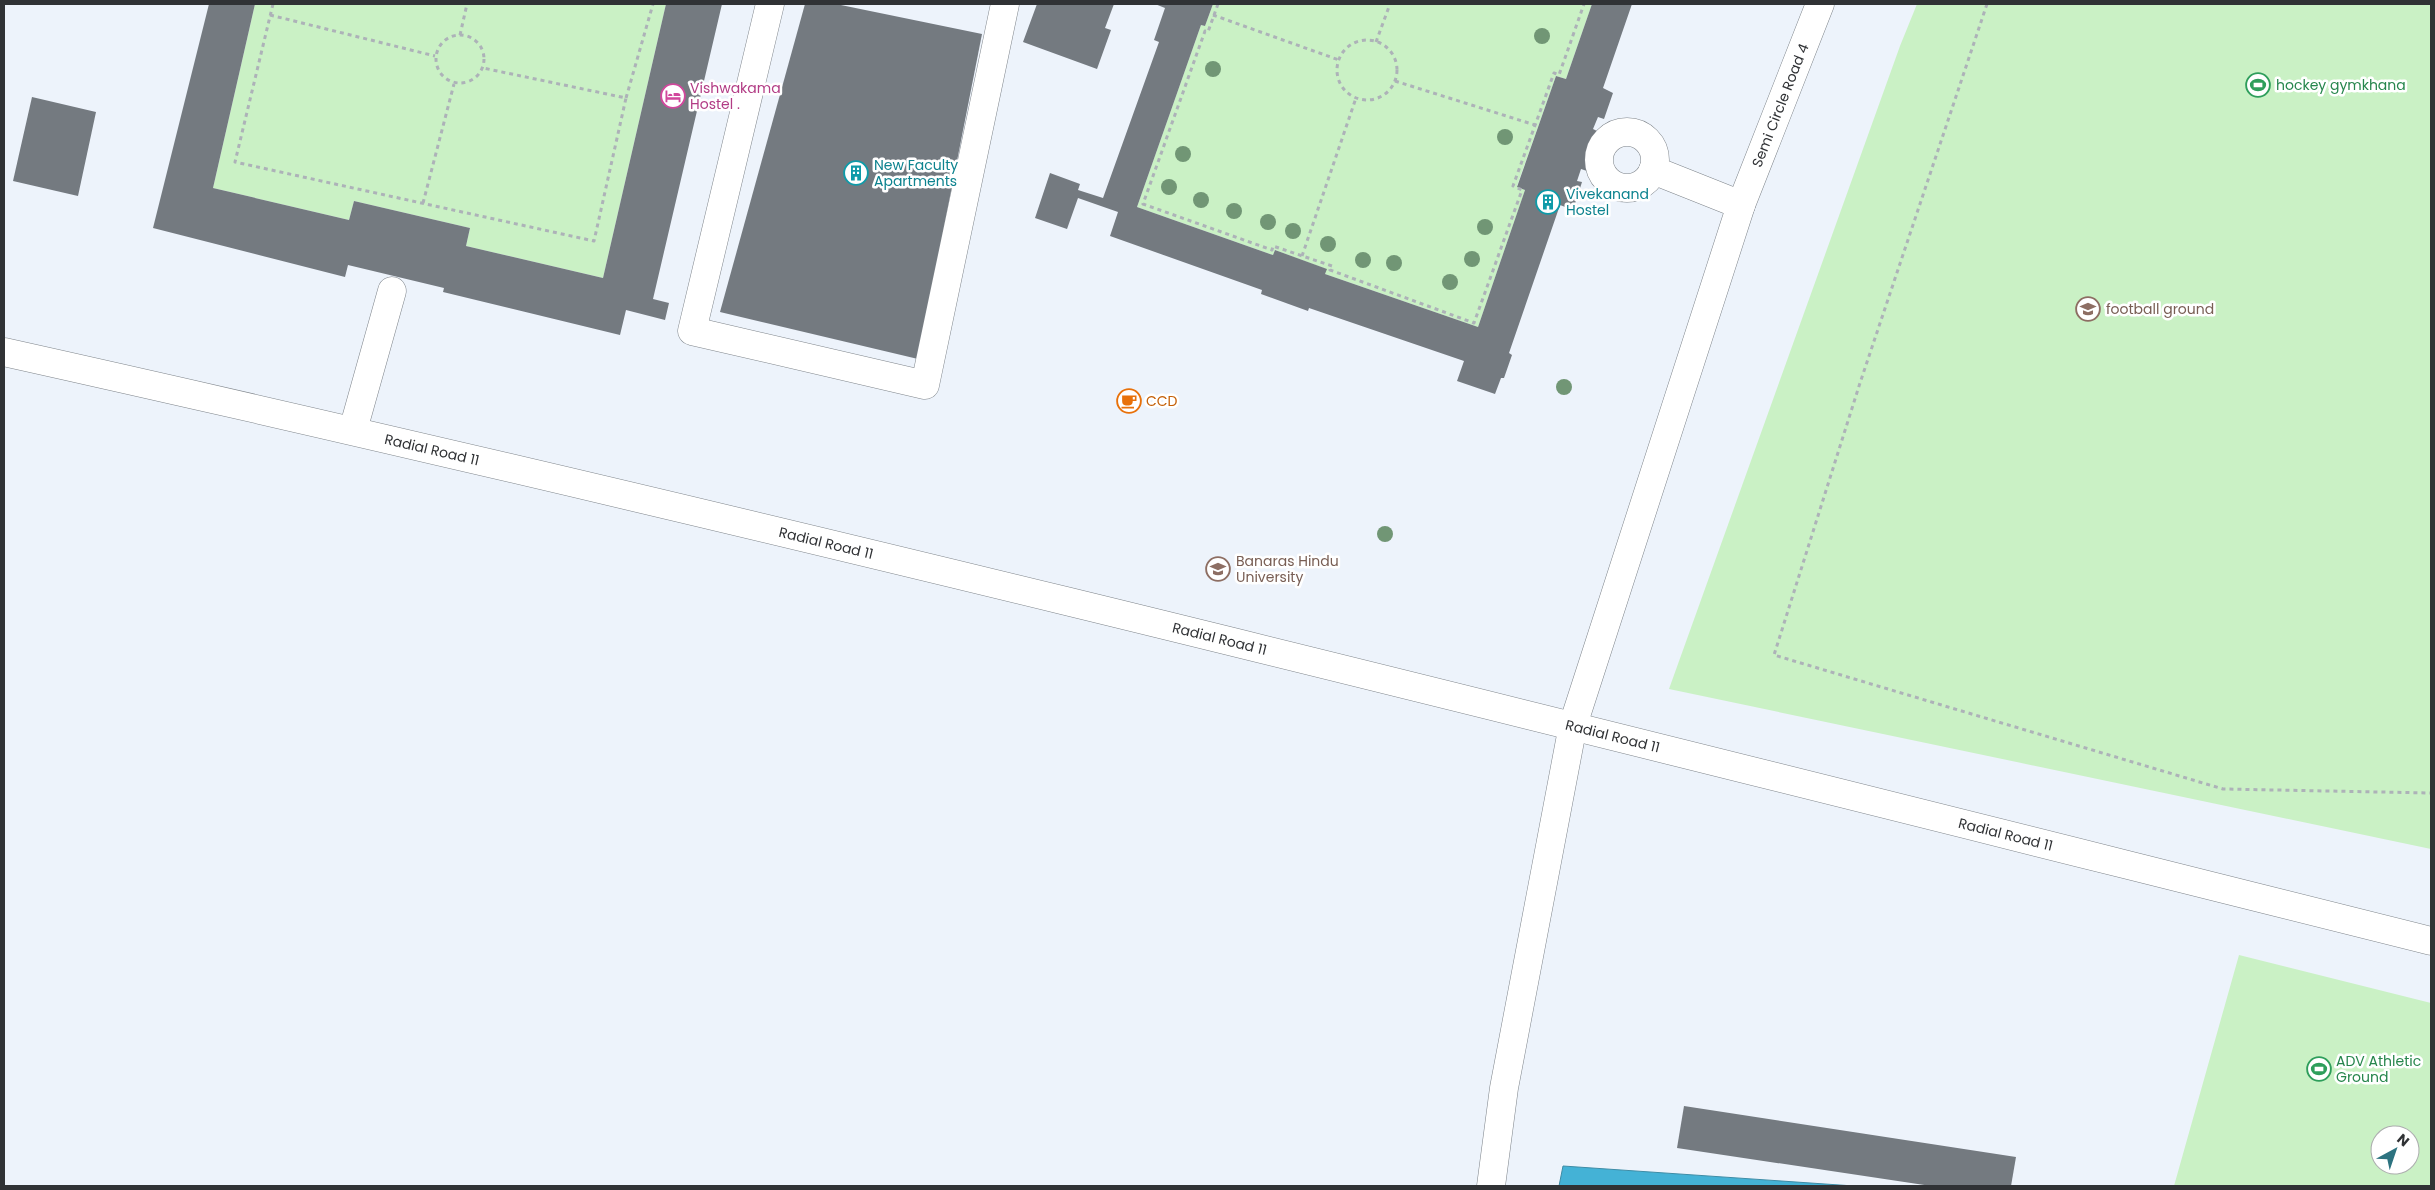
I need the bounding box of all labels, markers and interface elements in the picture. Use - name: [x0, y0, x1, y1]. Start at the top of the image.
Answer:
- street label: Semi Circle Road 4: [1747, 40, 1814, 170]
- sports icon: hockey gymkhana: [2245, 72, 2271, 98]
- place label: hockey gymkhana: [2276, 75, 2406, 95]
- place label: Vishwakama Hostel .: [690, 78, 781, 114]
- hotel icon: Vishwakama Hostel .: [660, 83, 686, 109]
- place label: New Faculty Apartments: [874, 155, 958, 191]
- building icon: New Faculty Apartments: [843, 160, 869, 186]
- place label: Vivekanand Hostel: [1566, 184, 1649, 220]
- building icon: Vivekanand Hostel: [1535, 189, 1561, 215]
- school or university icon: football ground: [2075, 296, 2101, 322]
- place label: football ground: [2106, 299, 2214, 319]
- cafe icon: CCD: [1116, 388, 1142, 414]
- place label: CCD: [1146, 391, 1178, 411]
- street label: Radial Road 11: [383, 429, 481, 470]
- street label: Radial Road 11: [777, 522, 875, 564]
- place label: Banaras Hindu University: [1236, 551, 1339, 587]
- school or university icon: Banaras Hindu University: [1205, 556, 1231, 582]
- street label: Radial Road 11: [1170, 617, 1269, 660]
- street label: Radial Road 11: [1563, 715, 1662, 757]
- street label: Radial Road 11: [1956, 813, 2055, 856]
- place label: ADV Athletic Ground: [2336, 1051, 2421, 1087]
- sports icon: ADV Athletic Ground: [2306, 1056, 2332, 1082]
- north arrow: [2370, 1125, 2420, 1175]
- text: N: [2393, 1129, 2414, 1151]

